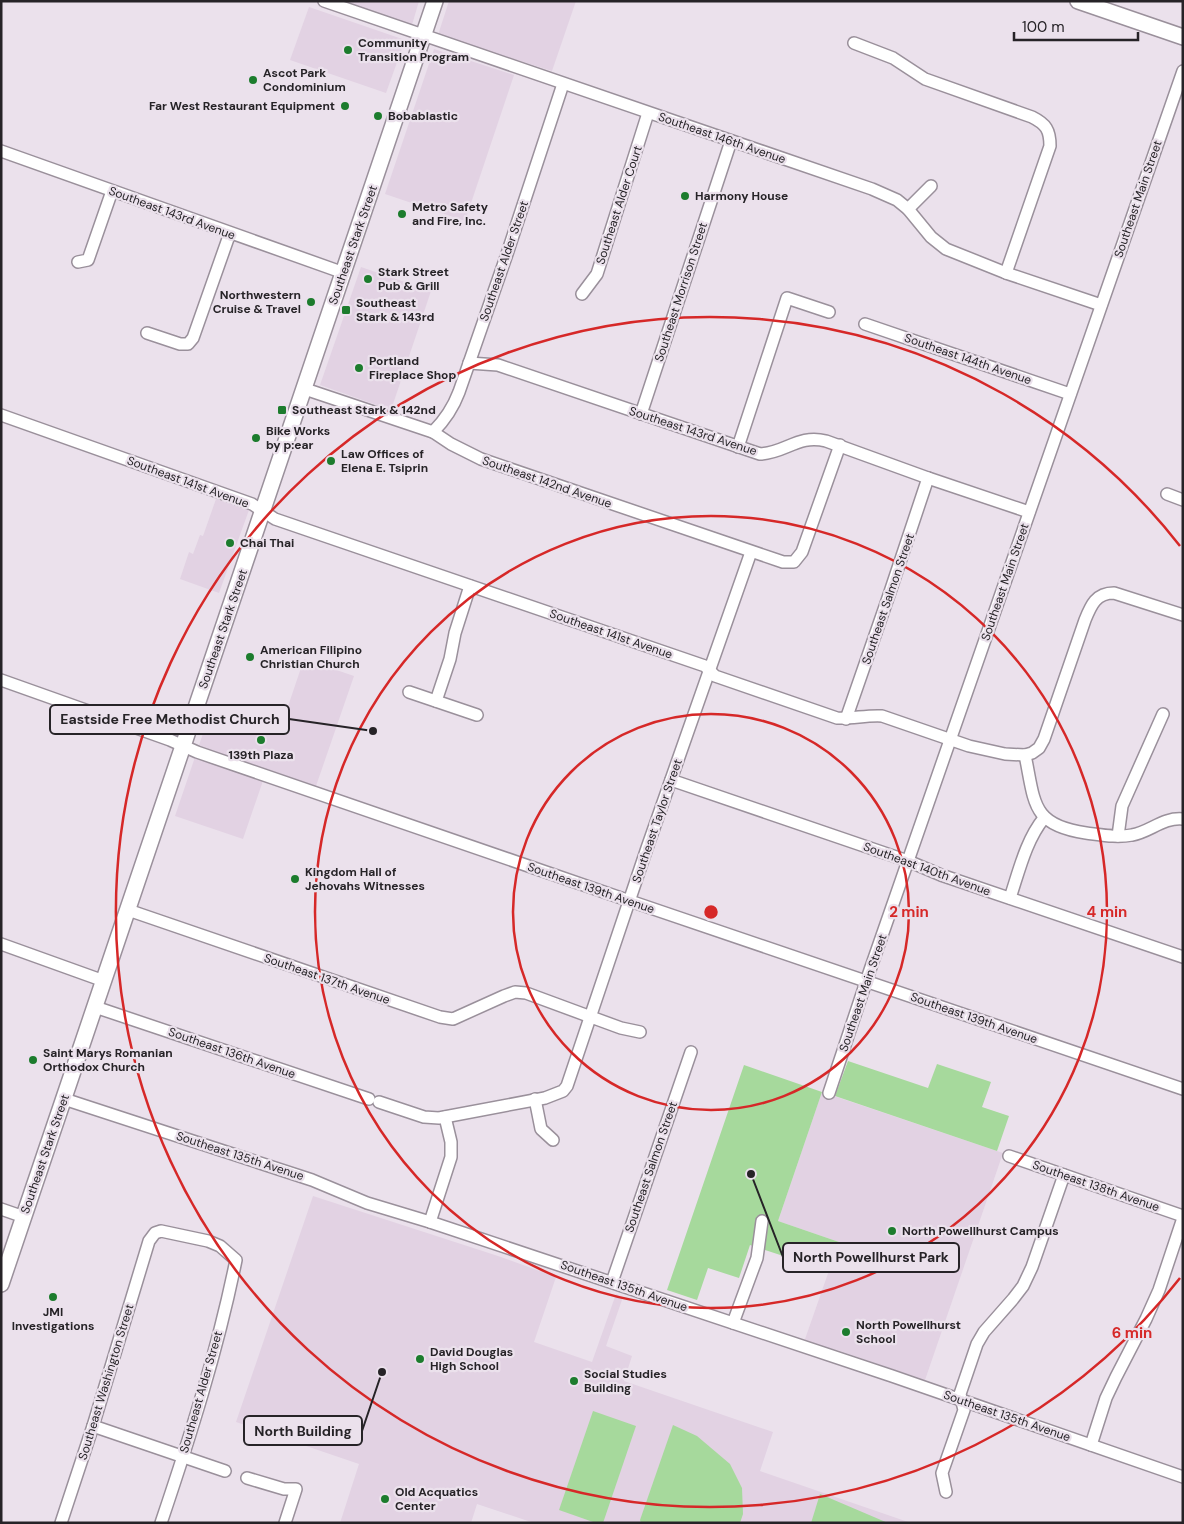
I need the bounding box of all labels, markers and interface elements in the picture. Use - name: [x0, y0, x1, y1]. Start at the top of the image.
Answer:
- scale bar: [1014, 10, 1138, 42]
- text: 100 m: [1022, 17, 1065, 37]
- place label: Community Transition Program: [358, 35, 469, 65]
- marker: Community Transition Program: [342, 44, 354, 56]
- place label: Ascot Park Condominium: [263, 65, 346, 95]
- marker: Ascot Park Condominium: [247, 74, 259, 86]
- place label: Far West Restaurant Equipment: [149, 98, 335, 114]
- marker: Far West Restaurant Equipment: [339, 100, 351, 112]
- place label: Bobablastic: [388, 108, 458, 124]
- street label: Southeast 146th Avenue: [656, 109, 788, 167]
- marker: Bobablastic: [372, 110, 384, 122]
- street label: Southeast Main Street: [1110, 138, 1166, 260]
- street label: Southeast Alder Court: [592, 143, 646, 266]
- street label: Southeast 143rd Avenue: [107, 183, 238, 243]
- street label: Southeast Stark Street: [325, 183, 381, 307]
- place label: Harmony House: [695, 188, 788, 204]
- marker: Harmony House: [679, 190, 691, 202]
- street label: Southeast Alder Street: [476, 198, 532, 323]
- place label: Metro Safety and Fire, Inc.: [412, 199, 489, 229]
- marker: Metro Safety and Fire, Inc.: [396, 208, 408, 220]
- street label: Southeast Morrison Street: [651, 220, 711, 364]
- place label: Stark Street Pub & Grill: [378, 264, 449, 294]
- marker: Stark Street Pub & Grill: [362, 273, 374, 285]
- place label: Northwestern Cruise & Travel: [213, 287, 301, 317]
- place label: Southeast Stark & 143rd: [356, 295, 435, 325]
- marker: Northwestern Cruise & Travel: [305, 296, 317, 308]
- marker: Southeast Stark & 143rd: [340, 304, 352, 316]
- street label: Southeast 144th Avenue: [902, 330, 1034, 388]
- place label: Portland Fireplace Shop: [369, 353, 456, 383]
- marker: Portland Fireplace Shop: [353, 362, 365, 374]
- place label: Southeast Stark & 142nd: [292, 402, 436, 418]
- street label: Southeast 143rd Avenue: [627, 403, 759, 459]
- marker: Southeast Stark & 142nd: [276, 404, 288, 416]
- place label: Bike Works by p:ear: [266, 423, 330, 453]
- marker: Bike Works by p:ear: [250, 432, 262, 444]
- place label: Law Offices of Elena E. Tsiprin: [341, 446, 428, 476]
- street label: Southeast 141st Avenue: [125, 452, 251, 512]
- street label: Southeast 142nd Avenue: [480, 452, 614, 512]
- marker: Law Offices of Elena E. Tsiprin: [325, 455, 337, 467]
- street label: Southeast Main Street: [977, 521, 1033, 643]
- street label: Southeast Salmon Street: [858, 531, 918, 667]
- place label: Chai Thai: [240, 535, 294, 551]
- marker: Chai Thai: [224, 537, 236, 549]
- street label: Southeast Stark Street: [195, 567, 251, 691]
- street label: Southeast 141st Avenue: [548, 605, 675, 663]
- place label: American Filipino Christian Church: [260, 642, 362, 672]
- marker: American Filipino Christian Church: [244, 651, 256, 663]
- callout: Eastside Free Methodist Church: [50, 705, 289, 734]
- text: Eastside Free Methodist Church: [60, 710, 280, 728]
- marker: 139th Plaza: [255, 734, 267, 746]
- place label: 139th Plaza: [229, 747, 293, 763]
- street label: Southeast Taylor Street: [628, 757, 686, 885]
- street label: Southeast 140th Avenue: [861, 839, 993, 900]
- street label: Southeast 139th Avenue: [525, 859, 657, 917]
- place label: Kingdom Hall of Jehovahs Witnesses: [305, 864, 425, 894]
- marker: Kingdom Hall of Jehovahs Witnesses: [289, 873, 301, 885]
- text: 2 min: [889, 902, 929, 922]
- text: 4 min: [1087, 902, 1127, 922]
- centre of rings: [702, 903, 720, 921]
- street label: Southeast Main Street: [835, 932, 891, 1054]
- street label: Southeast 137th Avenue: [262, 950, 392, 1008]
- street label: Southeast 139th Avenue: [908, 989, 1040, 1047]
- street label: Southeast 136th Avenue: [166, 1024, 298, 1082]
- place label: Saint Marys Romanian Orthodox Church: [43, 1045, 173, 1075]
- marker: Saint Marys Romanian Orthodox Church: [27, 1054, 39, 1066]
- street label: Southeast Stark Street: [17, 1092, 73, 1216]
- street label: Southeast Salmon Street: [621, 1099, 681, 1235]
- street label: Southeast 135th Avenue: [174, 1128, 306, 1184]
- street label: Southeast 138th Avenue: [1030, 1157, 1162, 1215]
- place label: North Powellhurst Campus: [902, 1223, 1059, 1239]
- marker: North Powellhurst Campus: [886, 1225, 898, 1237]
- callout: North Powellhurst Park: [783, 1243, 959, 1272]
- text: North Powellhurst Park: [793, 1248, 949, 1266]
- street label: Southeast 135th Avenue: [558, 1257, 690, 1315]
- marker: JMI Investigations: [47, 1291, 59, 1303]
- street label: Southeast Washington Street: [75, 1302, 137, 1462]
- place label: JMI Investigations: [12, 1304, 94, 1334]
- place label: North Powellhurst School: [856, 1317, 961, 1347]
- text: 6 min: [1112, 1323, 1152, 1343]
- marker: North Powellhurst School: [840, 1326, 852, 1338]
- street label: Southeast Alder Street: [176, 1329, 226, 1455]
- place label: David Douglas High School: [430, 1344, 513, 1374]
- marker: David Douglas High School: [414, 1353, 426, 1365]
- place label: Social Studies Building: [584, 1366, 667, 1396]
- marker: Social Studies Building: [568, 1375, 580, 1387]
- street label: Southeast 135th Avenue: [941, 1387, 1073, 1445]
- callout: North Building: [244, 1416, 362, 1445]
- text: North Building: [254, 1422, 352, 1440]
- place label: Old Acquatics Center: [395, 1484, 478, 1514]
- marker: Old Acquatics Center: [379, 1493, 391, 1505]

